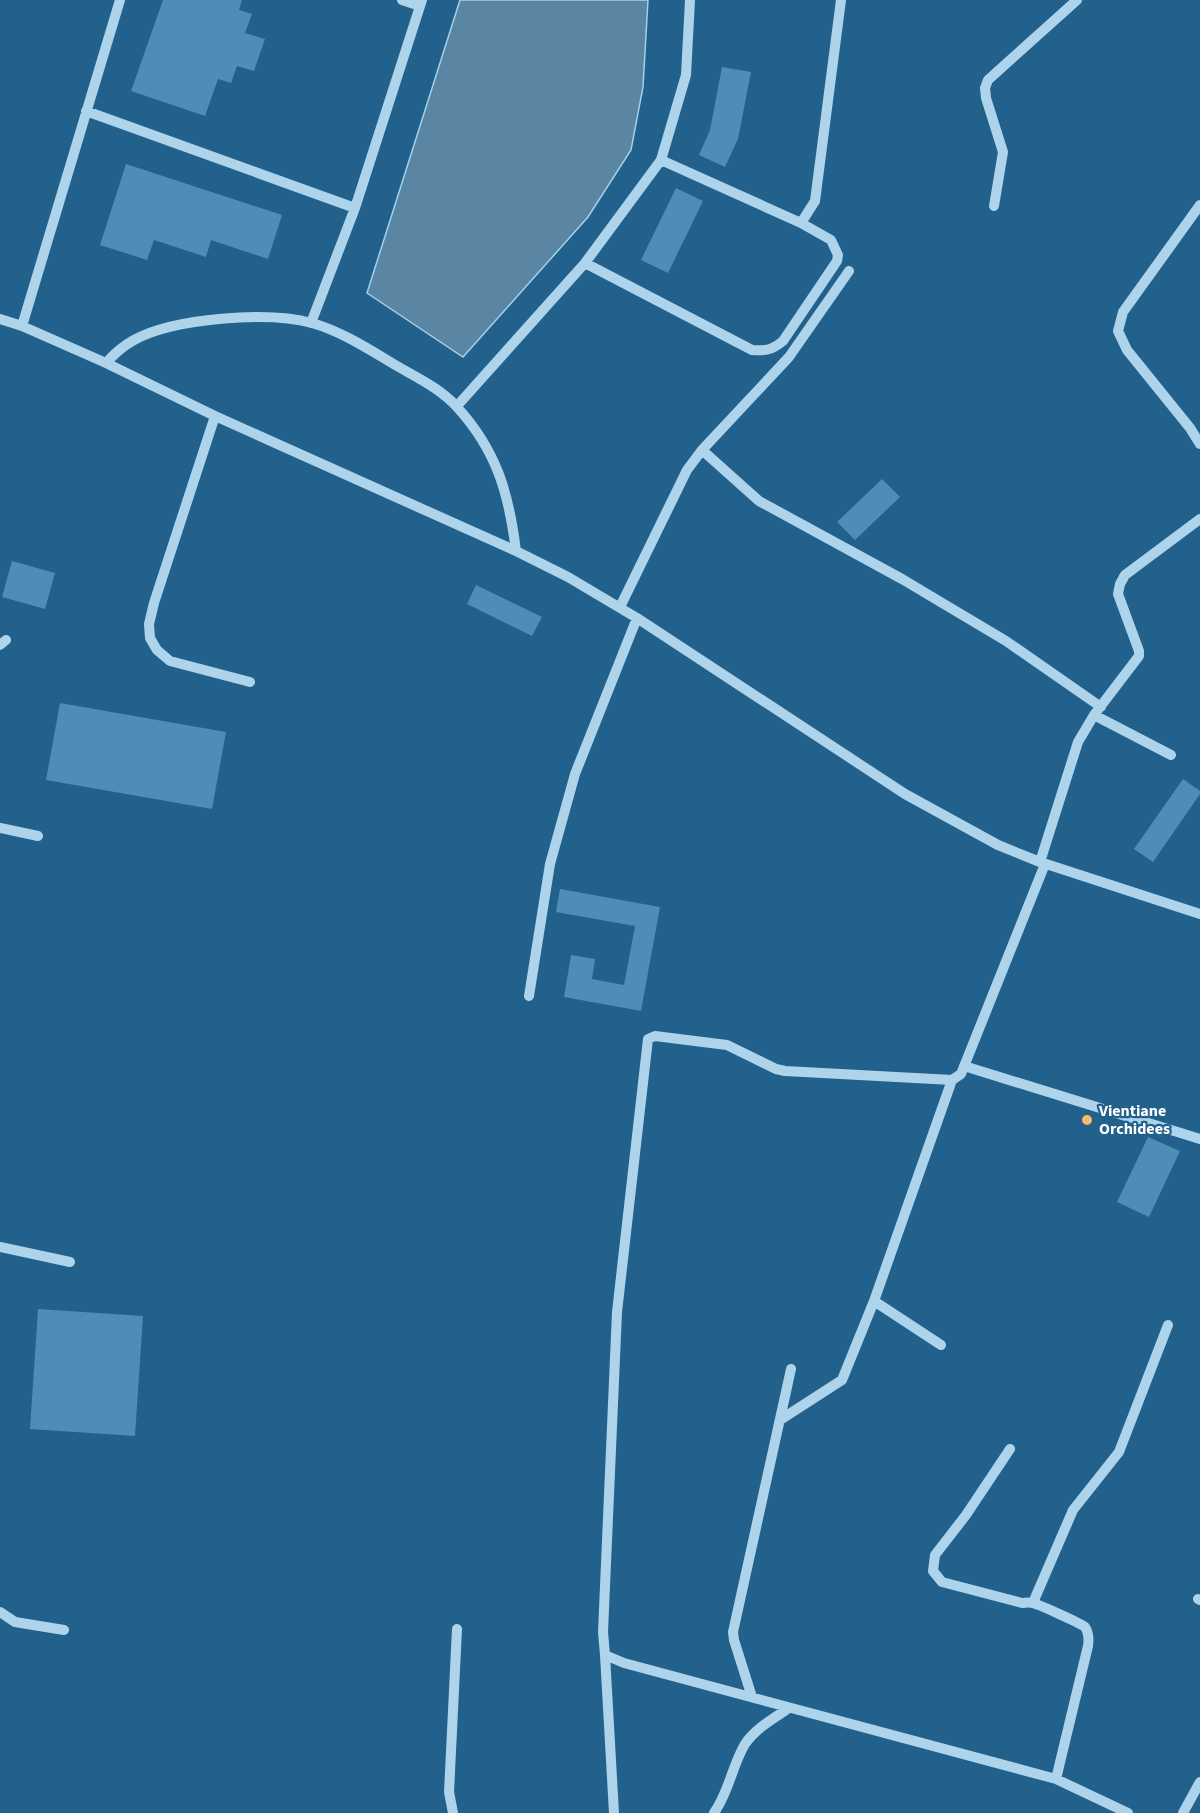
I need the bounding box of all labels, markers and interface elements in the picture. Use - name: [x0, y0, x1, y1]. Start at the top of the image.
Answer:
- place label: Vientiane Orchidees: [1098, 1100, 1170, 1140]
- marker: Vientiane Orchidees: [1080, 1113, 1094, 1127]

